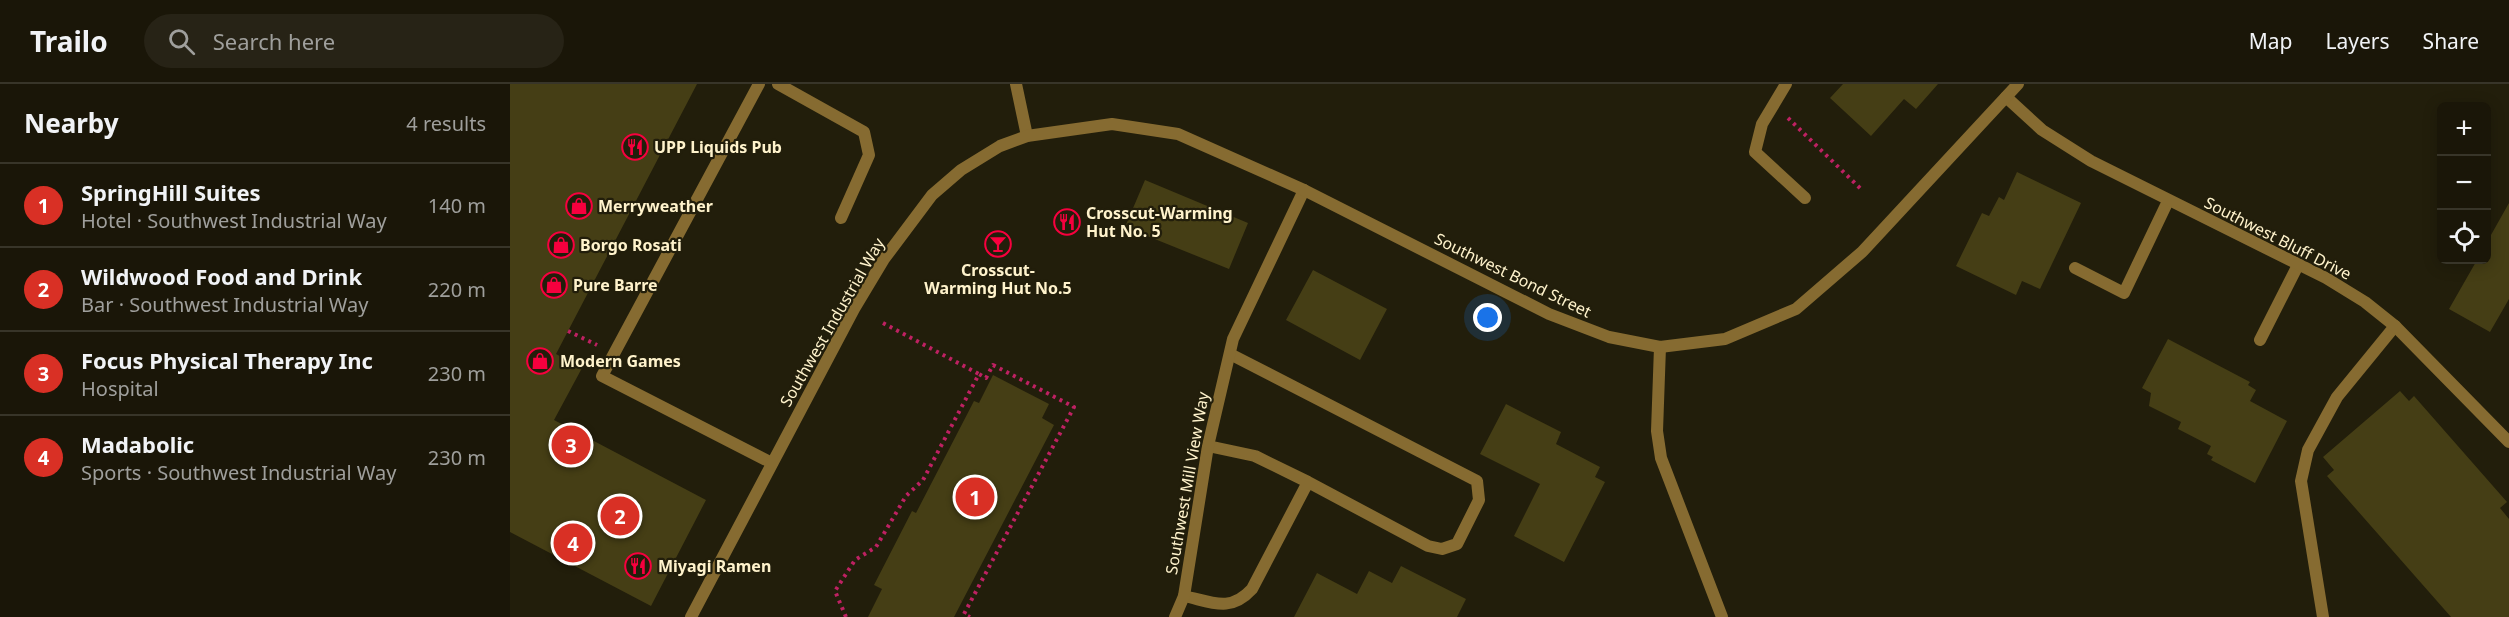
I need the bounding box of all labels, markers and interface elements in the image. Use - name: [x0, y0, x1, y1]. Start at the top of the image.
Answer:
- search box: [144, 14, 564, 68]
- text: Trailo: [30, 22, 108, 60]
- icon: search: [165, 25, 198, 58]
- text: Search here: [213, 26, 335, 56]
- text: Map: [2249, 27, 2293, 55]
- text: Layers: [2326, 27, 2390, 55]
- text: Share: [2423, 27, 2479, 55]
- map controls: [2437, 102, 2491, 264]
- button: +: [2437, 102, 2491, 156]
- text: Nearby: [24, 105, 119, 141]
- text: 4 results: [406, 110, 486, 137]
- restaurant icon: UPP Liquids Pub: [620, 132, 650, 162]
- place label: UPP Liquids Pub: [654, 136, 782, 158]
- button: −: [2437, 156, 2491, 210]
- text: SpringHill Suites: [81, 177, 261, 207]
- shop icon: Merryweather: [564, 191, 594, 221]
- street label: Southwest Bluff Drive: [2201, 191, 2355, 285]
- text: 1: [38, 192, 49, 219]
- text: 140 m: [428, 192, 486, 219]
- place label: Merryweather: [598, 195, 713, 217]
- place label: Crosscut-Warming Hut No. 5: [1086, 202, 1233, 242]
- text: Hotel · Southwest Industrial Way: [81, 207, 387, 234]
- restaurant icon: Crosscut-Warming Hut No. 5: [1052, 207, 1082, 237]
- button: locate: [2437, 210, 2491, 264]
- street label: Southwest Bond Street: [1431, 227, 1595, 323]
- bar icon: Crosscut- Warming Hut No.5: [983, 229, 1013, 259]
- shop icon: Borgo Rosati: [546, 230, 576, 260]
- street label: Southwest Industrial Way: [775, 233, 890, 410]
- place label: Borgo Rosati: [580, 234, 682, 256]
- place label: Crosscut- Warming Hut No.5: [924, 259, 1072, 299]
- text: Wildwood Food and Drink: [81, 261, 362, 291]
- shop icon: Pure Barre: [539, 270, 569, 300]
- place label: Pure Barre: [573, 274, 658, 296]
- text: 2: [38, 276, 49, 303]
- text: 220 m: [428, 276, 486, 303]
- text: Bar · Southwest Industrial Way: [81, 291, 368, 318]
- your location: [1473, 303, 1502, 332]
- text: Focus Physical Therapy Inc: [81, 345, 373, 375]
- shop icon: Modern Games: [525, 346, 555, 376]
- place label: Modern Games: [560, 350, 681, 372]
- text: 3: [38, 360, 49, 387]
- text: 230 m: [428, 360, 486, 387]
- text: Hospital: [81, 375, 159, 402]
- street label: Southwest Mill View Way: [1160, 389, 1214, 576]
- pin: 3: [552, 422, 590, 468]
- text: Madabolic: [81, 429, 194, 459]
- text: 4: [38, 444, 49, 471]
- text: 230 m: [428, 444, 486, 471]
- text: Sports · Southwest Industrial Way: [81, 459, 396, 486]
- pin: 1: [956, 474, 994, 520]
- pin: 2: [600, 494, 640, 538]
- pin: 4: [554, 520, 592, 566]
- restaurant icon: Miyagi Ramen: [623, 551, 653, 581]
- place label: Miyagi Ramen: [658, 555, 771, 577]

